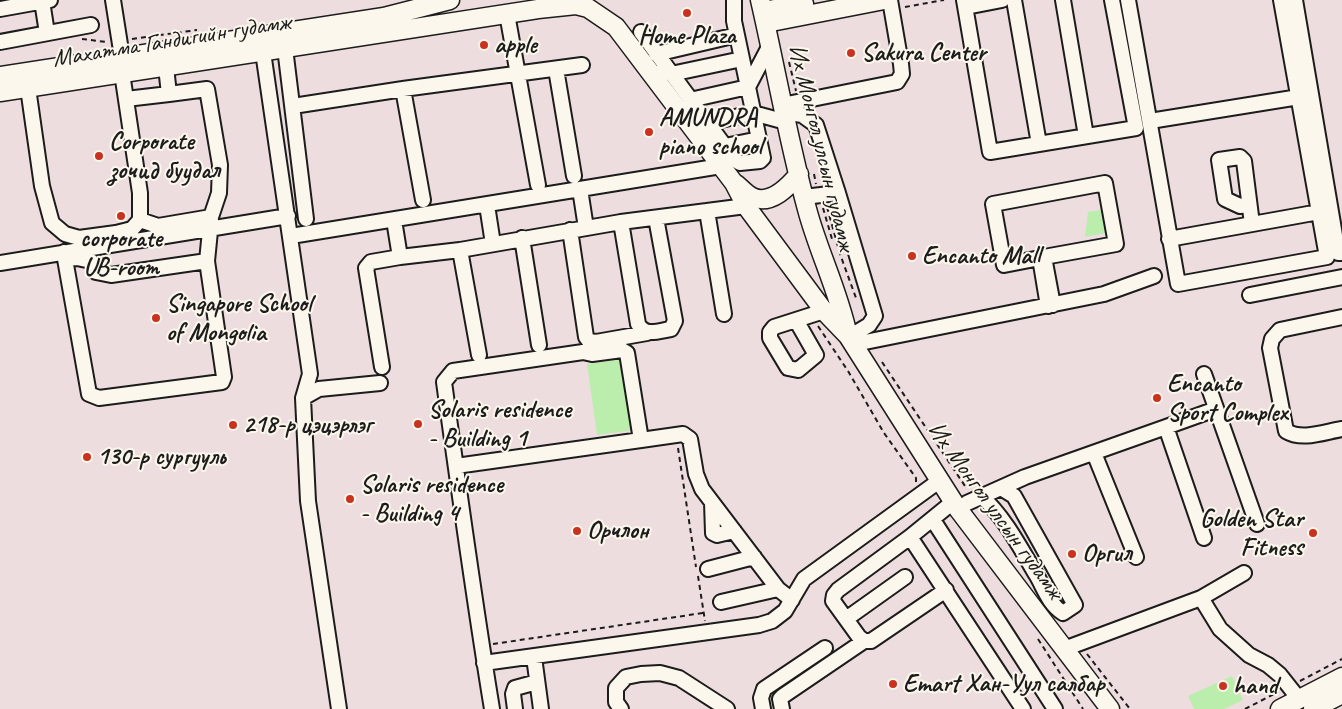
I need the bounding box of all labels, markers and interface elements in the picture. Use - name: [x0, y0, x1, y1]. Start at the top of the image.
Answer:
- street label: Махатма Гандигийн гудамж: [51, 7, 293, 75]
- marker: Home Plaza: [681, 7, 693, 19]
- place label: Home Plaza: [638, 21, 736, 51]
- place label: apple: [494, 30, 537, 60]
- place label: Sakura Center: [861, 38, 986, 68]
- marker: apple: [478, 39, 490, 51]
- street label: Их Монгол улсын гудамж: [781, 41, 861, 255]
- marker: Sakura Center: [845, 47, 857, 59]
- place label: AMUNDRA piano school: [659, 103, 762, 162]
- marker: AMUNDRA piano school: [643, 126, 655, 138]
- place label: Corporate зочид буудал: [109, 127, 220, 186]
- marker: Corporate зочид буудал: [93, 150, 105, 162]
- marker: corporate UB-room: [115, 210, 127, 222]
- place label: corporate UB-room: [80, 224, 162, 283]
- place label: Encanto Mall: [922, 241, 1040, 271]
- marker: Encanto Mall: [906, 250, 918, 262]
- place label: Singapore School of Mongolia: [166, 289, 312, 348]
- marker: Singapore School of Mongolia: [150, 312, 162, 324]
- place label: Encanto Sport Complex: [1167, 369, 1287, 428]
- marker: Encanto Sport Complex: [1151, 392, 1163, 404]
- place label: Solaris residence - Building 1: [428, 395, 571, 454]
- place label: 218-р цэцэрлэг: [243, 410, 372, 440]
- street label: Их Монгол улсын гудамж: [920, 416, 1070, 606]
- marker: Solaris residence - Building 1: [412, 418, 424, 430]
- marker: 218-р цэцэрлэг: [227, 419, 239, 431]
- place label: 130-р сургууль: [97, 442, 225, 472]
- marker: 130-р сургууль: [81, 451, 93, 463]
- place label: Solaris residence - Building 4: [360, 470, 503, 529]
- marker: Solaris residence - Building 4: [344, 493, 356, 505]
- place label: Golden Star Fitness: [1200, 504, 1303, 563]
- place label: Орчлон: [587, 516, 649, 546]
- marker: Орчлон: [571, 525, 583, 537]
- marker: Golden Star Fitness: [1307, 527, 1319, 539]
- place label: Оргил: [1082, 539, 1132, 569]
- marker: Оргил: [1066, 548, 1078, 560]
- place label: Emart Хан-Уул салбар: [903, 669, 1105, 699]
- place label: hand: [1233, 671, 1277, 701]
- marker: Emart Хан-Уул салбар: [887, 678, 899, 690]
- marker: hand: [1217, 680, 1229, 692]

